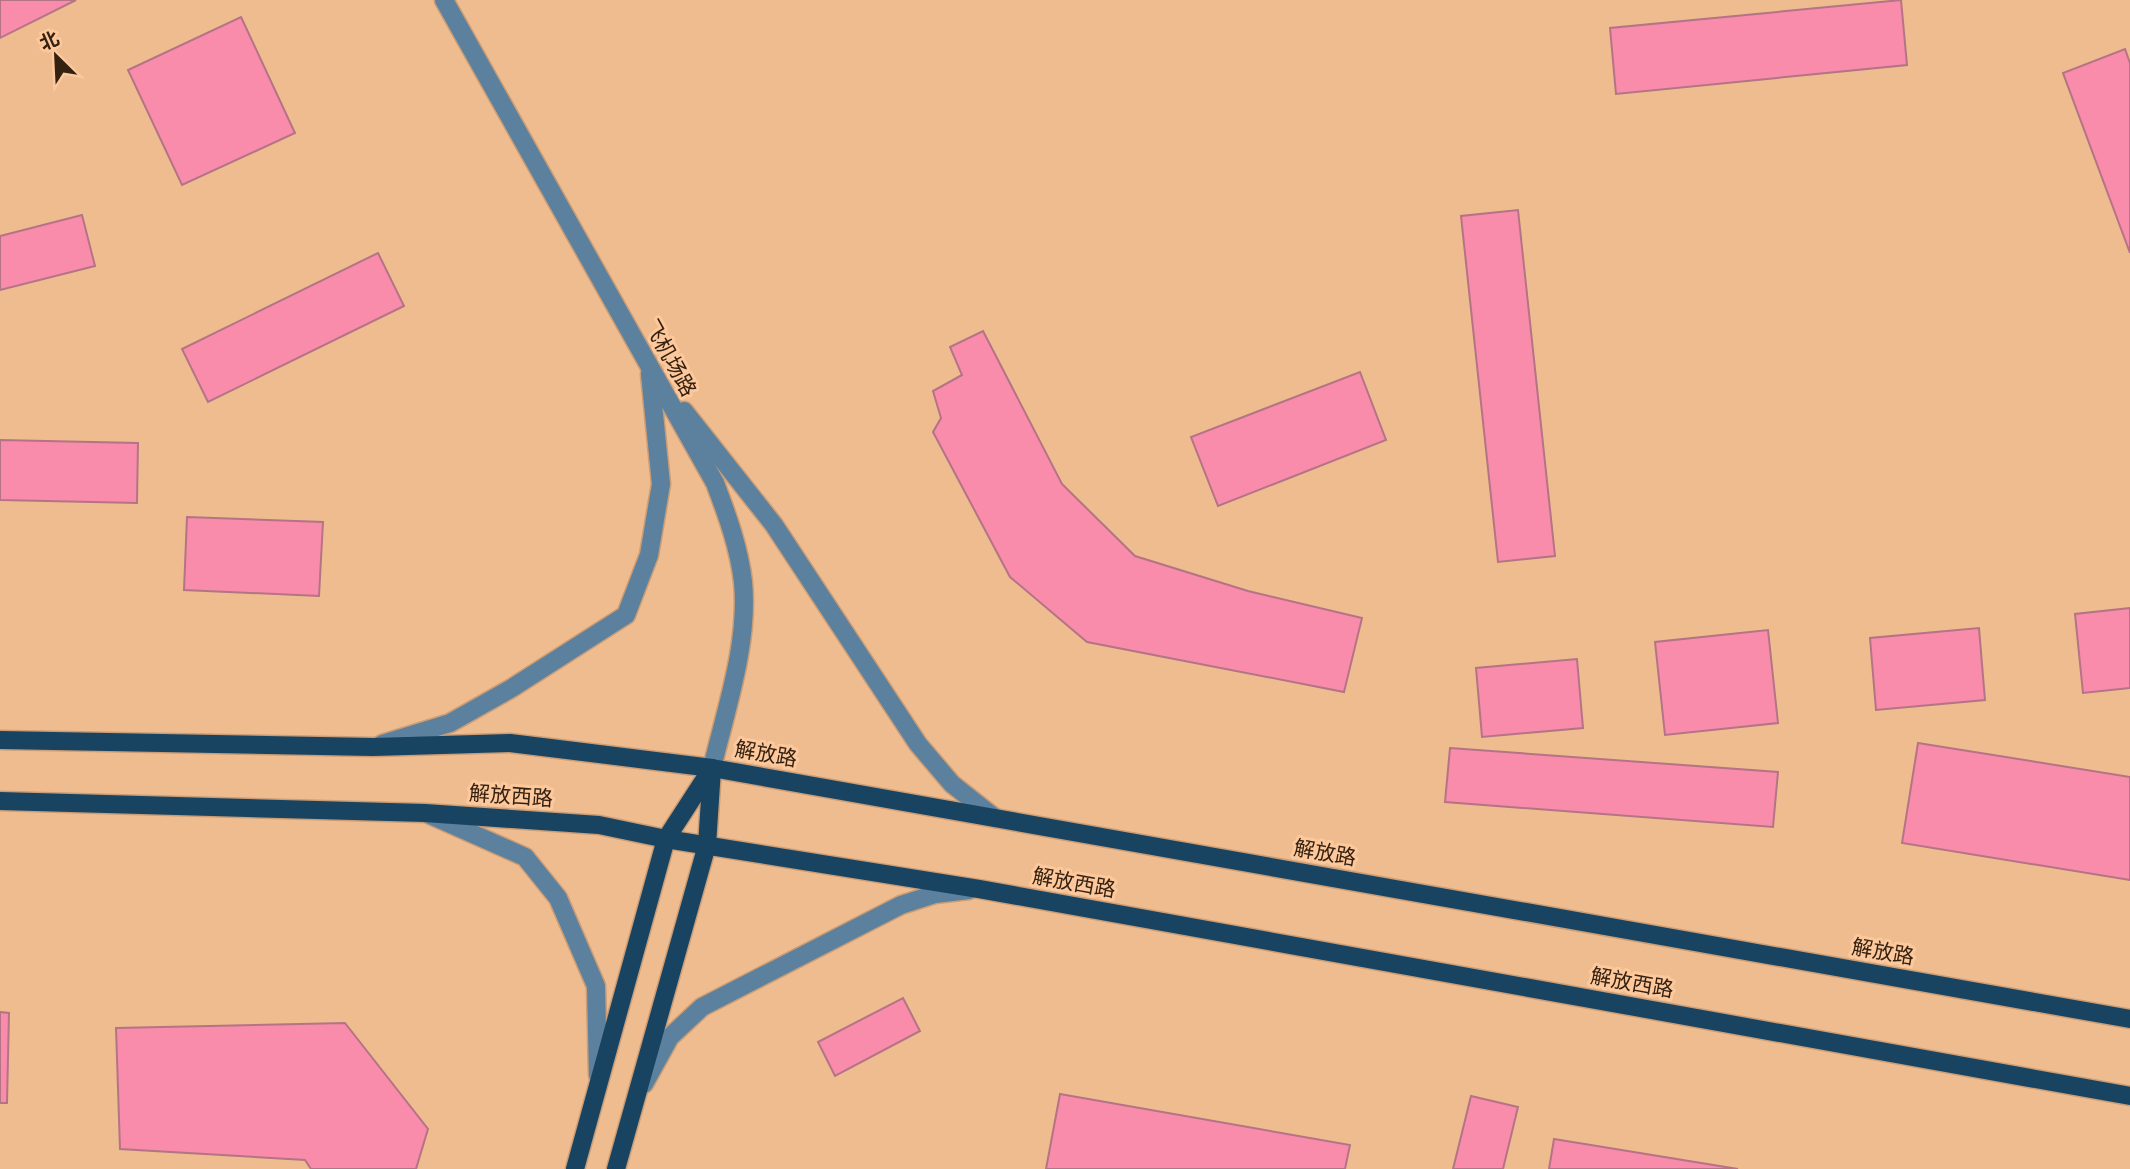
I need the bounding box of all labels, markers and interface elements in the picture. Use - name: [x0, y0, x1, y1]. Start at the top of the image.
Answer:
- north arrow: [21, 21, 91, 91]
- text: 北: [36, 26, 63, 57]
- street label: 飞机场路: [637, 314, 703, 402]
- street label: 解放路: [733, 735, 799, 773]
- street label: 解放西路: [468, 779, 554, 813]
- street label: 解放路: [1292, 834, 1358, 872]
- street label: 解放西路: [1030, 862, 1118, 904]
- street label: 解放路: [1850, 933, 1916, 971]
- street label: 解放西路: [1588, 962, 1676, 1004]

